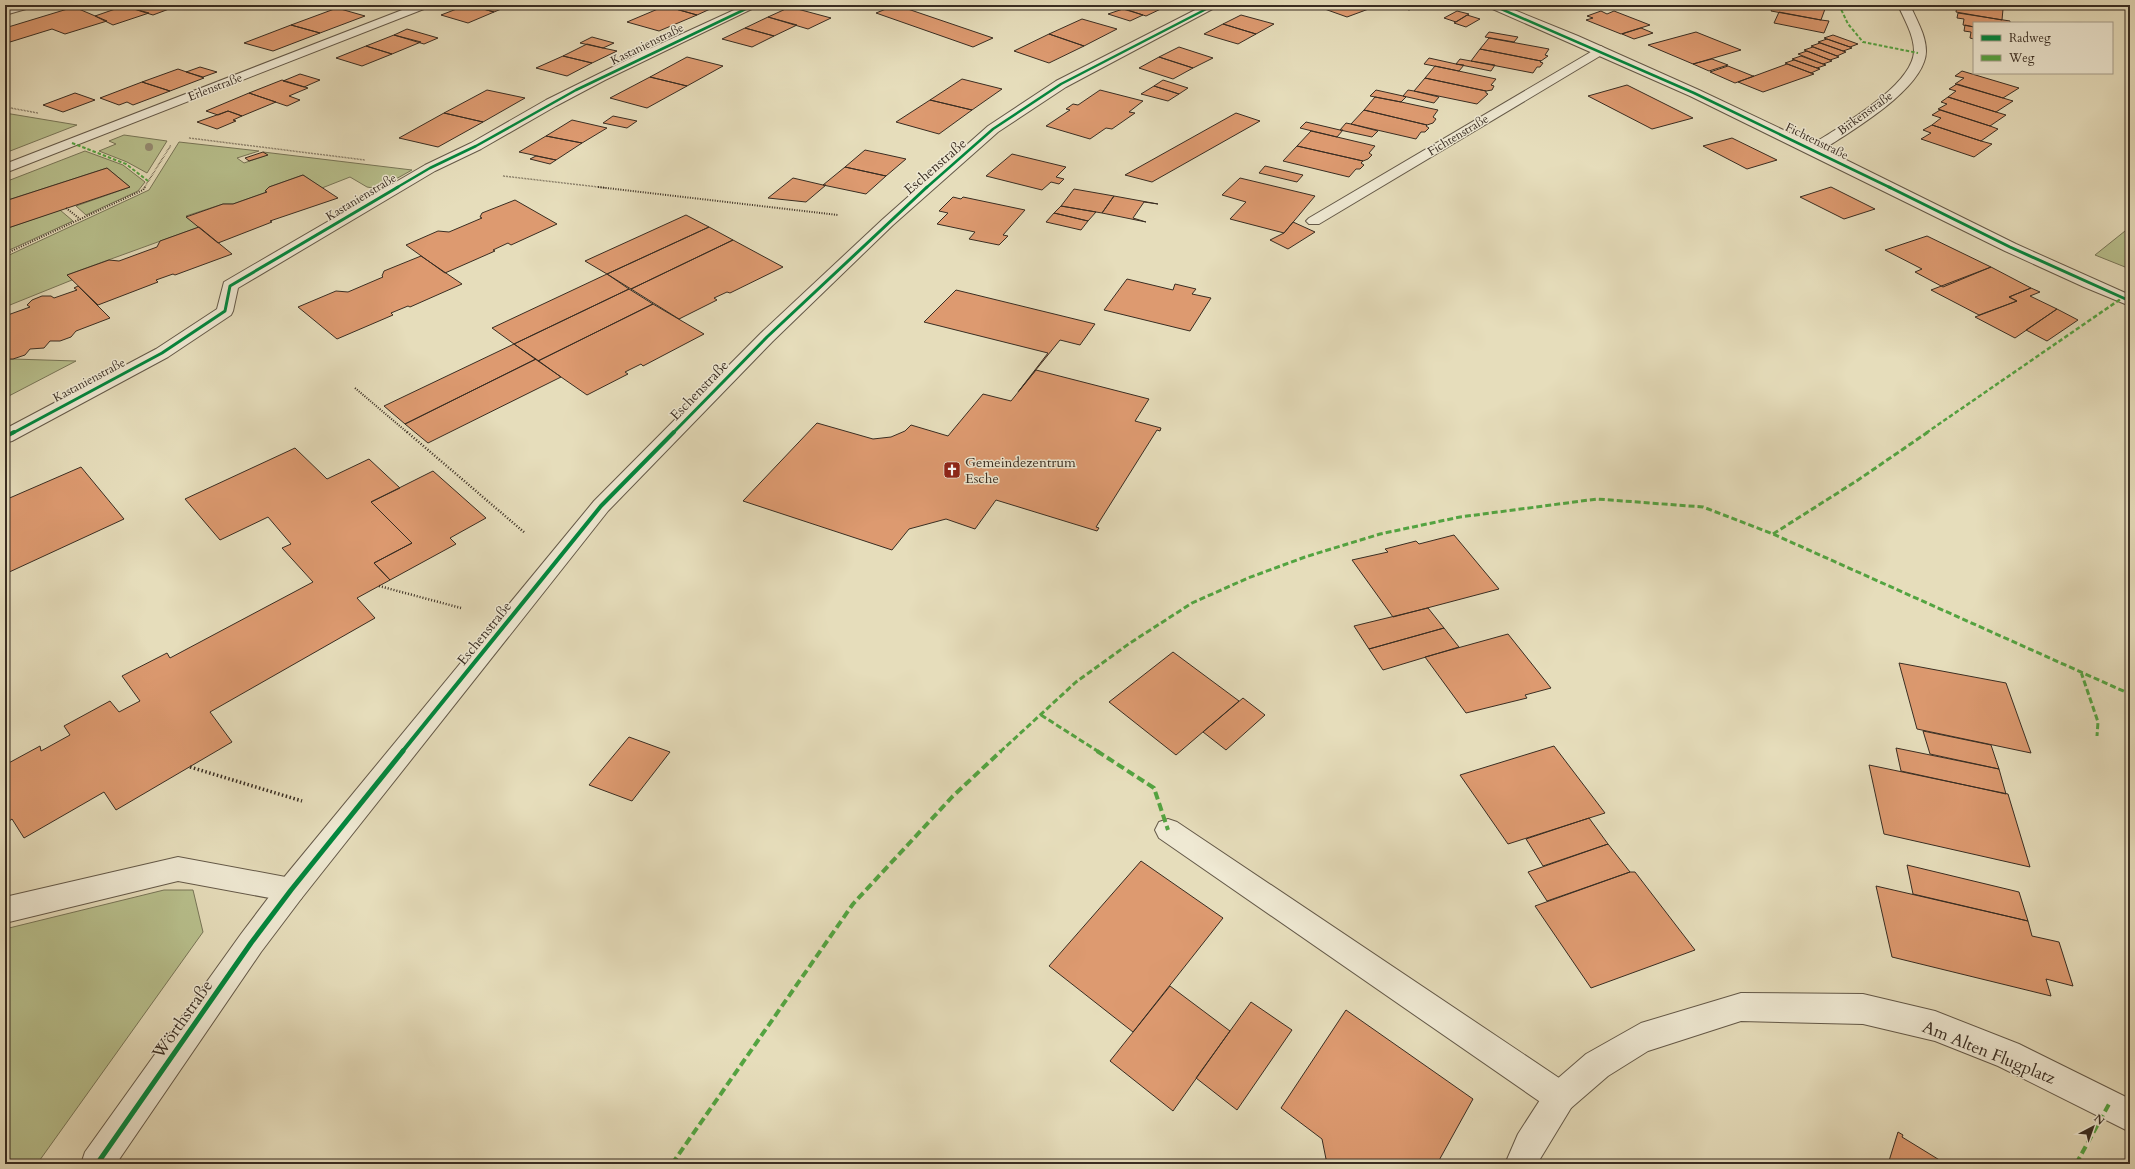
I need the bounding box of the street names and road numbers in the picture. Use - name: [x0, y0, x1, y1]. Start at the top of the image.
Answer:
- street label: Kastanienstraße: [608, 19, 686, 69]
- street label: Erlenstraße: [185, 69, 245, 105]
- street label: Birkenstraße: [1834, 88, 1896, 138]
- street label: Fichtenstraße: [1425, 111, 1491, 159]
- street label: Fichtenstraße: [1783, 119, 1851, 163]
- street label: Eschenstraße: [900, 134, 970, 199]
- street label: Kastanienstraße: [323, 170, 399, 224]
- street label: Kastanienstraße: [50, 354, 128, 406]
- street label: Eschenstraße: [666, 356, 733, 425]
- street label: Eschenstraße: [453, 598, 516, 669]
- street label: Wörthstraße: [146, 975, 218, 1064]
- street label: Am Alten Flugplatz: [1919, 1015, 2059, 1090]

